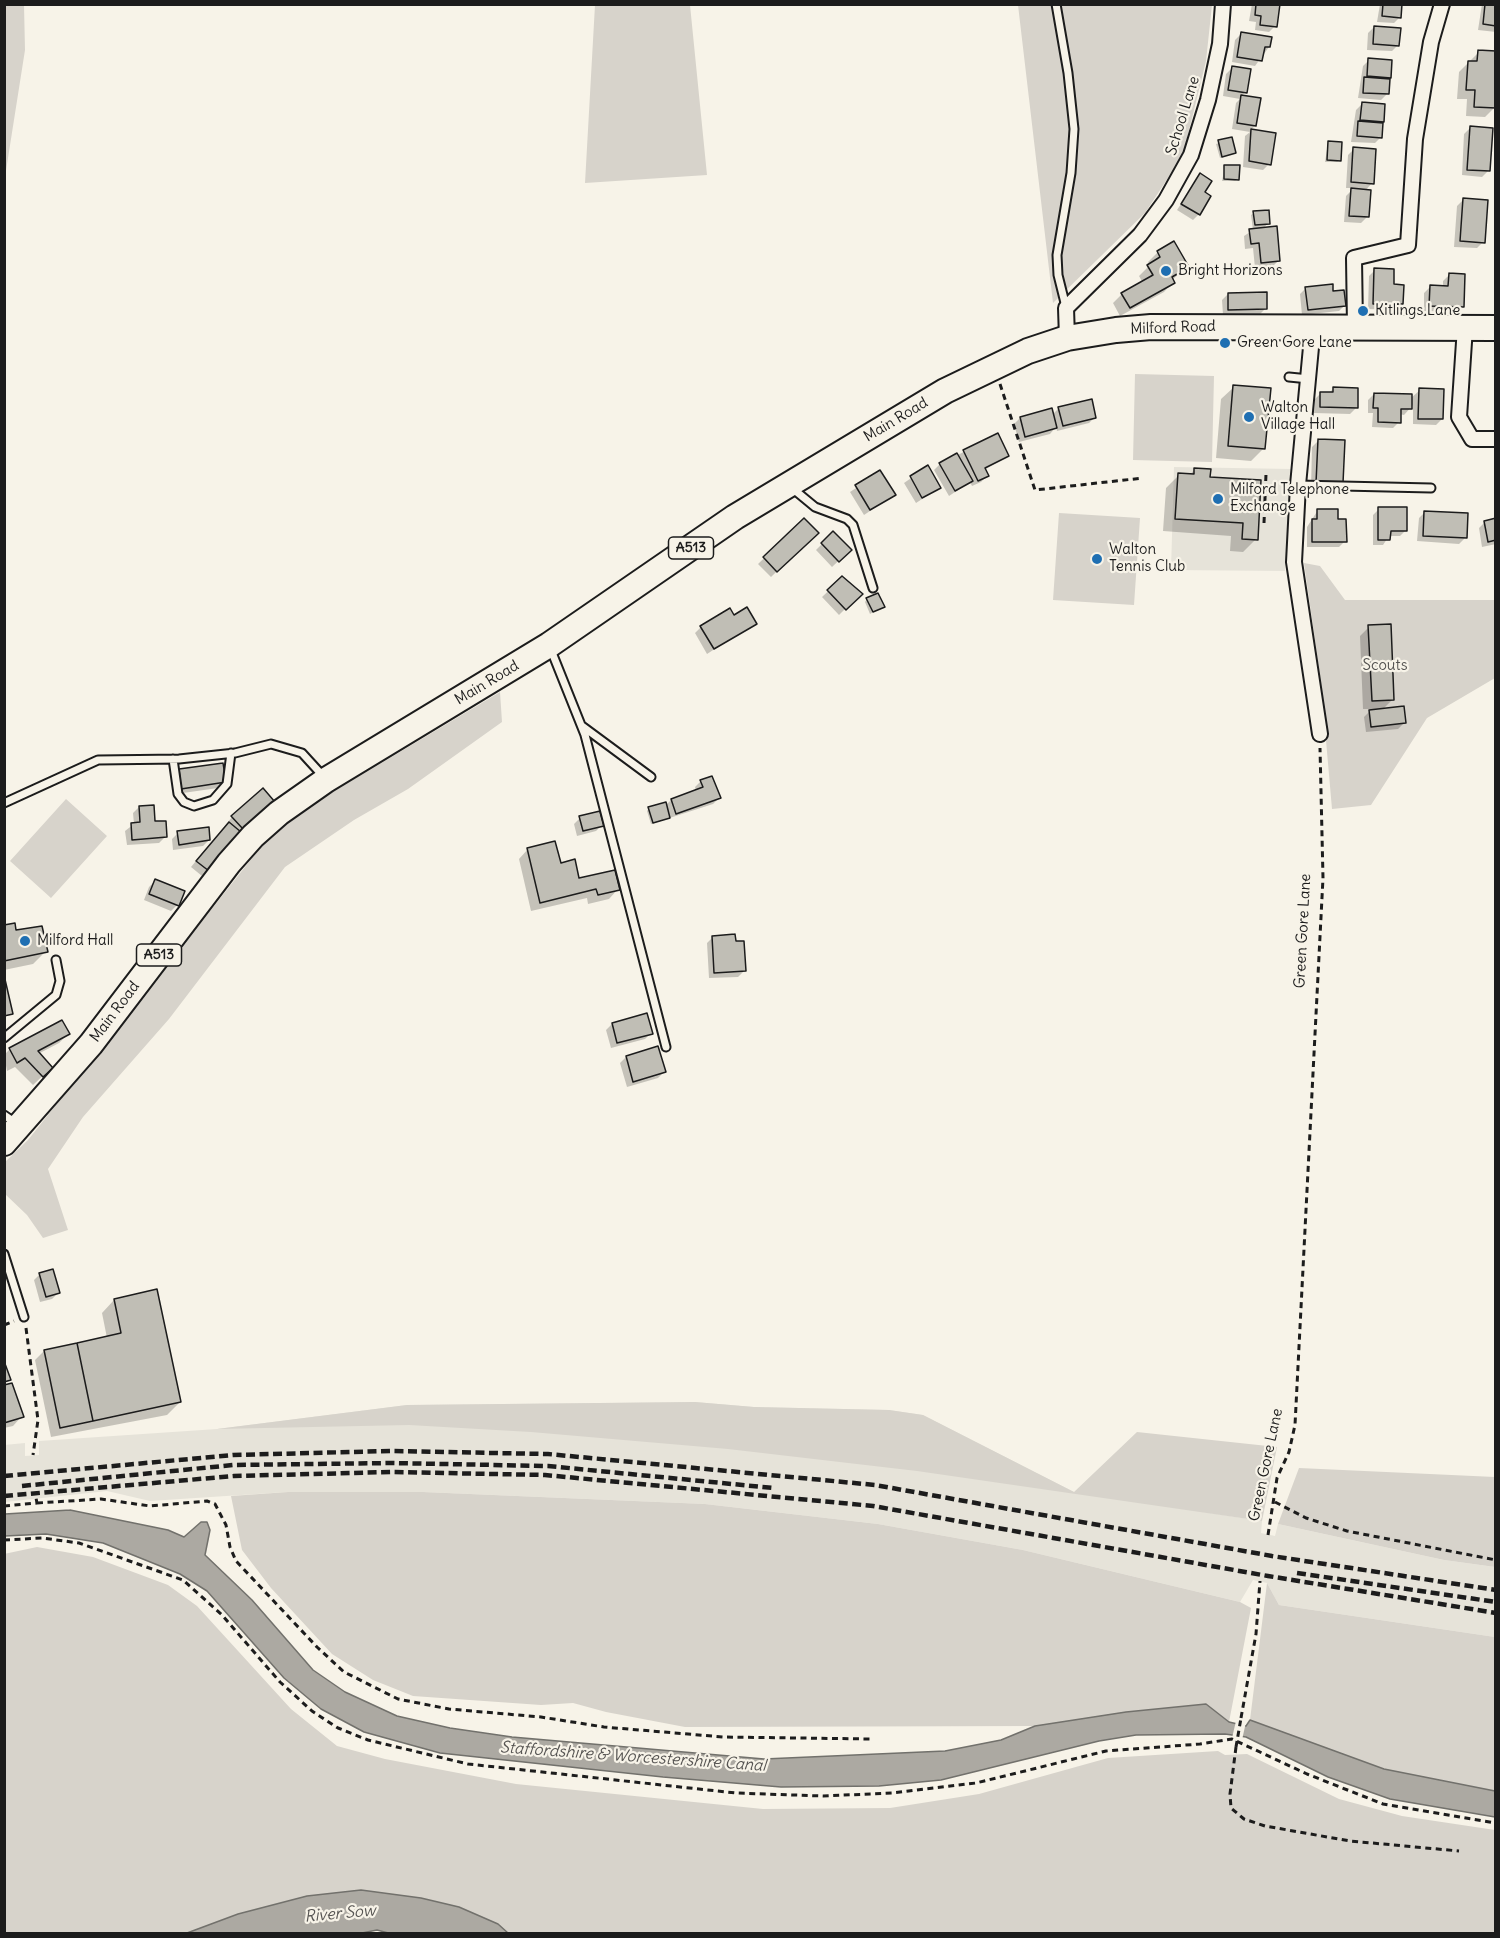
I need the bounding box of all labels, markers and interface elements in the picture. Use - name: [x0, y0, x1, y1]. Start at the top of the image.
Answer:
- street label: School Lane: [1162, 74, 1204, 158]
- place label: Bright Horizons: [1178, 262, 1282, 280]
- marker: Bright Horizons: [1159, 264, 1173, 278]
- place label: Kitlings Lane: [1375, 302, 1460, 320]
- marker: Kitlings Lane: [1356, 304, 1370, 318]
- street label: Milford Road: [1130, 318, 1216, 338]
- place label: Green Gore Lane: [1237, 334, 1352, 352]
- marker: Green Gore Lane: [1218, 336, 1232, 350]
- street label: Main Road: [861, 394, 931, 446]
- place label: Walton Village Hall: [1261, 399, 1335, 434]
- marker: Walton Village Hall: [1242, 410, 1256, 424]
- place label: Milford Telephone Exchange: [1230, 481, 1349, 516]
- marker: Milford Telephone Exchange: [1211, 492, 1225, 506]
- road number: A513: [668, 537, 714, 559]
- place label: Walton Tennis Club: [1109, 541, 1185, 576]
- marker: Walton Tennis Club: [1090, 552, 1104, 566]
- street label: Main Road: [452, 657, 522, 709]
- park label: Scouts: [1363, 657, 1407, 675]
- street label: Green Gore Lane: [1291, 873, 1315, 989]
- place label: Milford Hall: [37, 932, 113, 950]
- marker: Milford Hall: [18, 934, 32, 948]
- road number: A513: [136, 944, 182, 966]
- street label: Main Road: [86, 978, 144, 1046]
- street label: Green Gore Lane: [1245, 1407, 1287, 1523]
- water label: Staffordshire & Worcestershire Canal: [499, 1738, 767, 1776]
- water label: River Sow: [304, 1901, 376, 1927]

